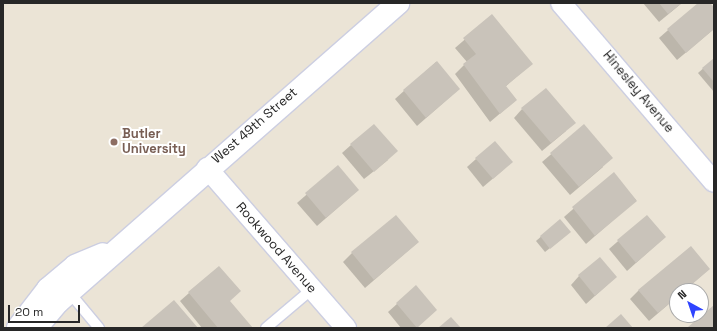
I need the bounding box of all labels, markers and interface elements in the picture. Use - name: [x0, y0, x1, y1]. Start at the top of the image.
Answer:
- street label: Hinesley Avenue: [599, 48, 677, 136]
- street label: West 49th Street: [209, 85, 301, 167]
- place label: Butler University: [122, 127, 186, 158]
- marker: Butler University: [109, 137, 119, 147]
- street label: Rookwood Avenue: [232, 199, 320, 297]
- north arrow: [669, 283, 709, 323]
- text: N: [675, 287, 689, 302]
- scale bar: [10, 297, 82, 323]
- text: 20 m: [15, 304, 43, 320]

